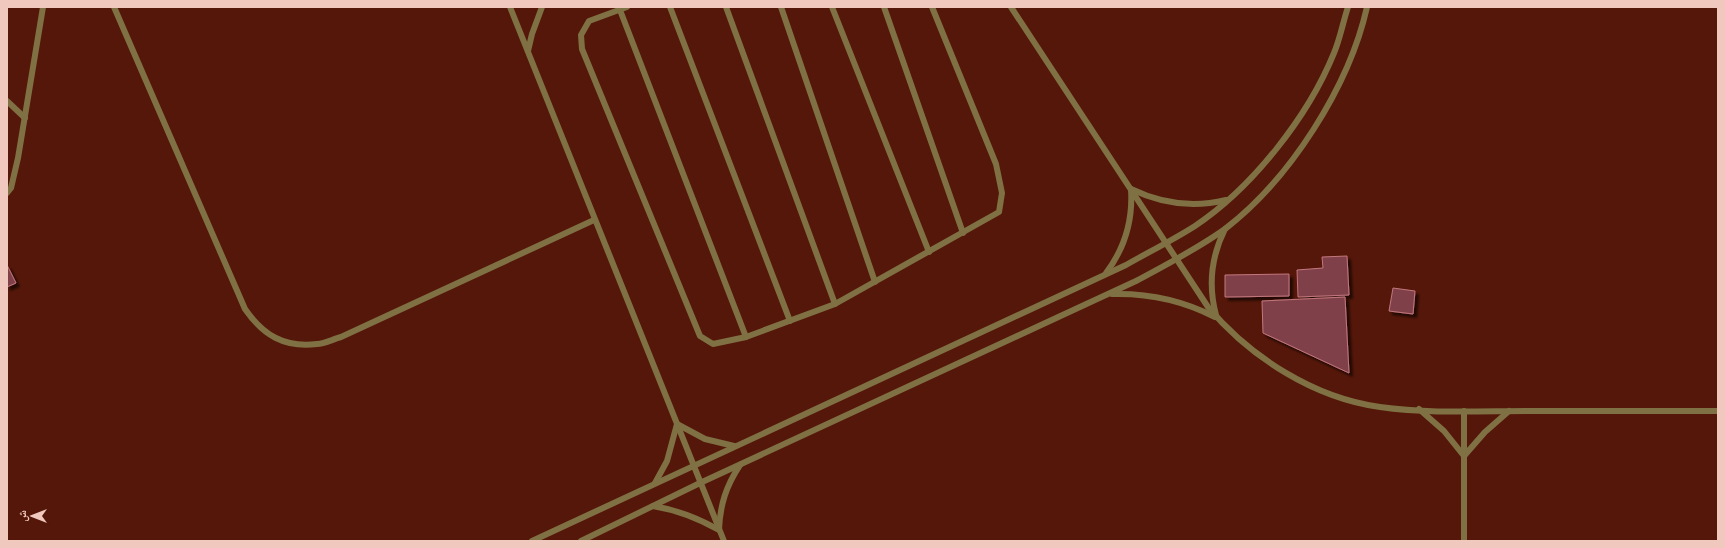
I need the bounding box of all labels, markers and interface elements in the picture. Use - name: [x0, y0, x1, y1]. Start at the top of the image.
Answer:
- north arrow: [12, 496, 52, 536]
- text: ش: [15, 510, 30, 522]

